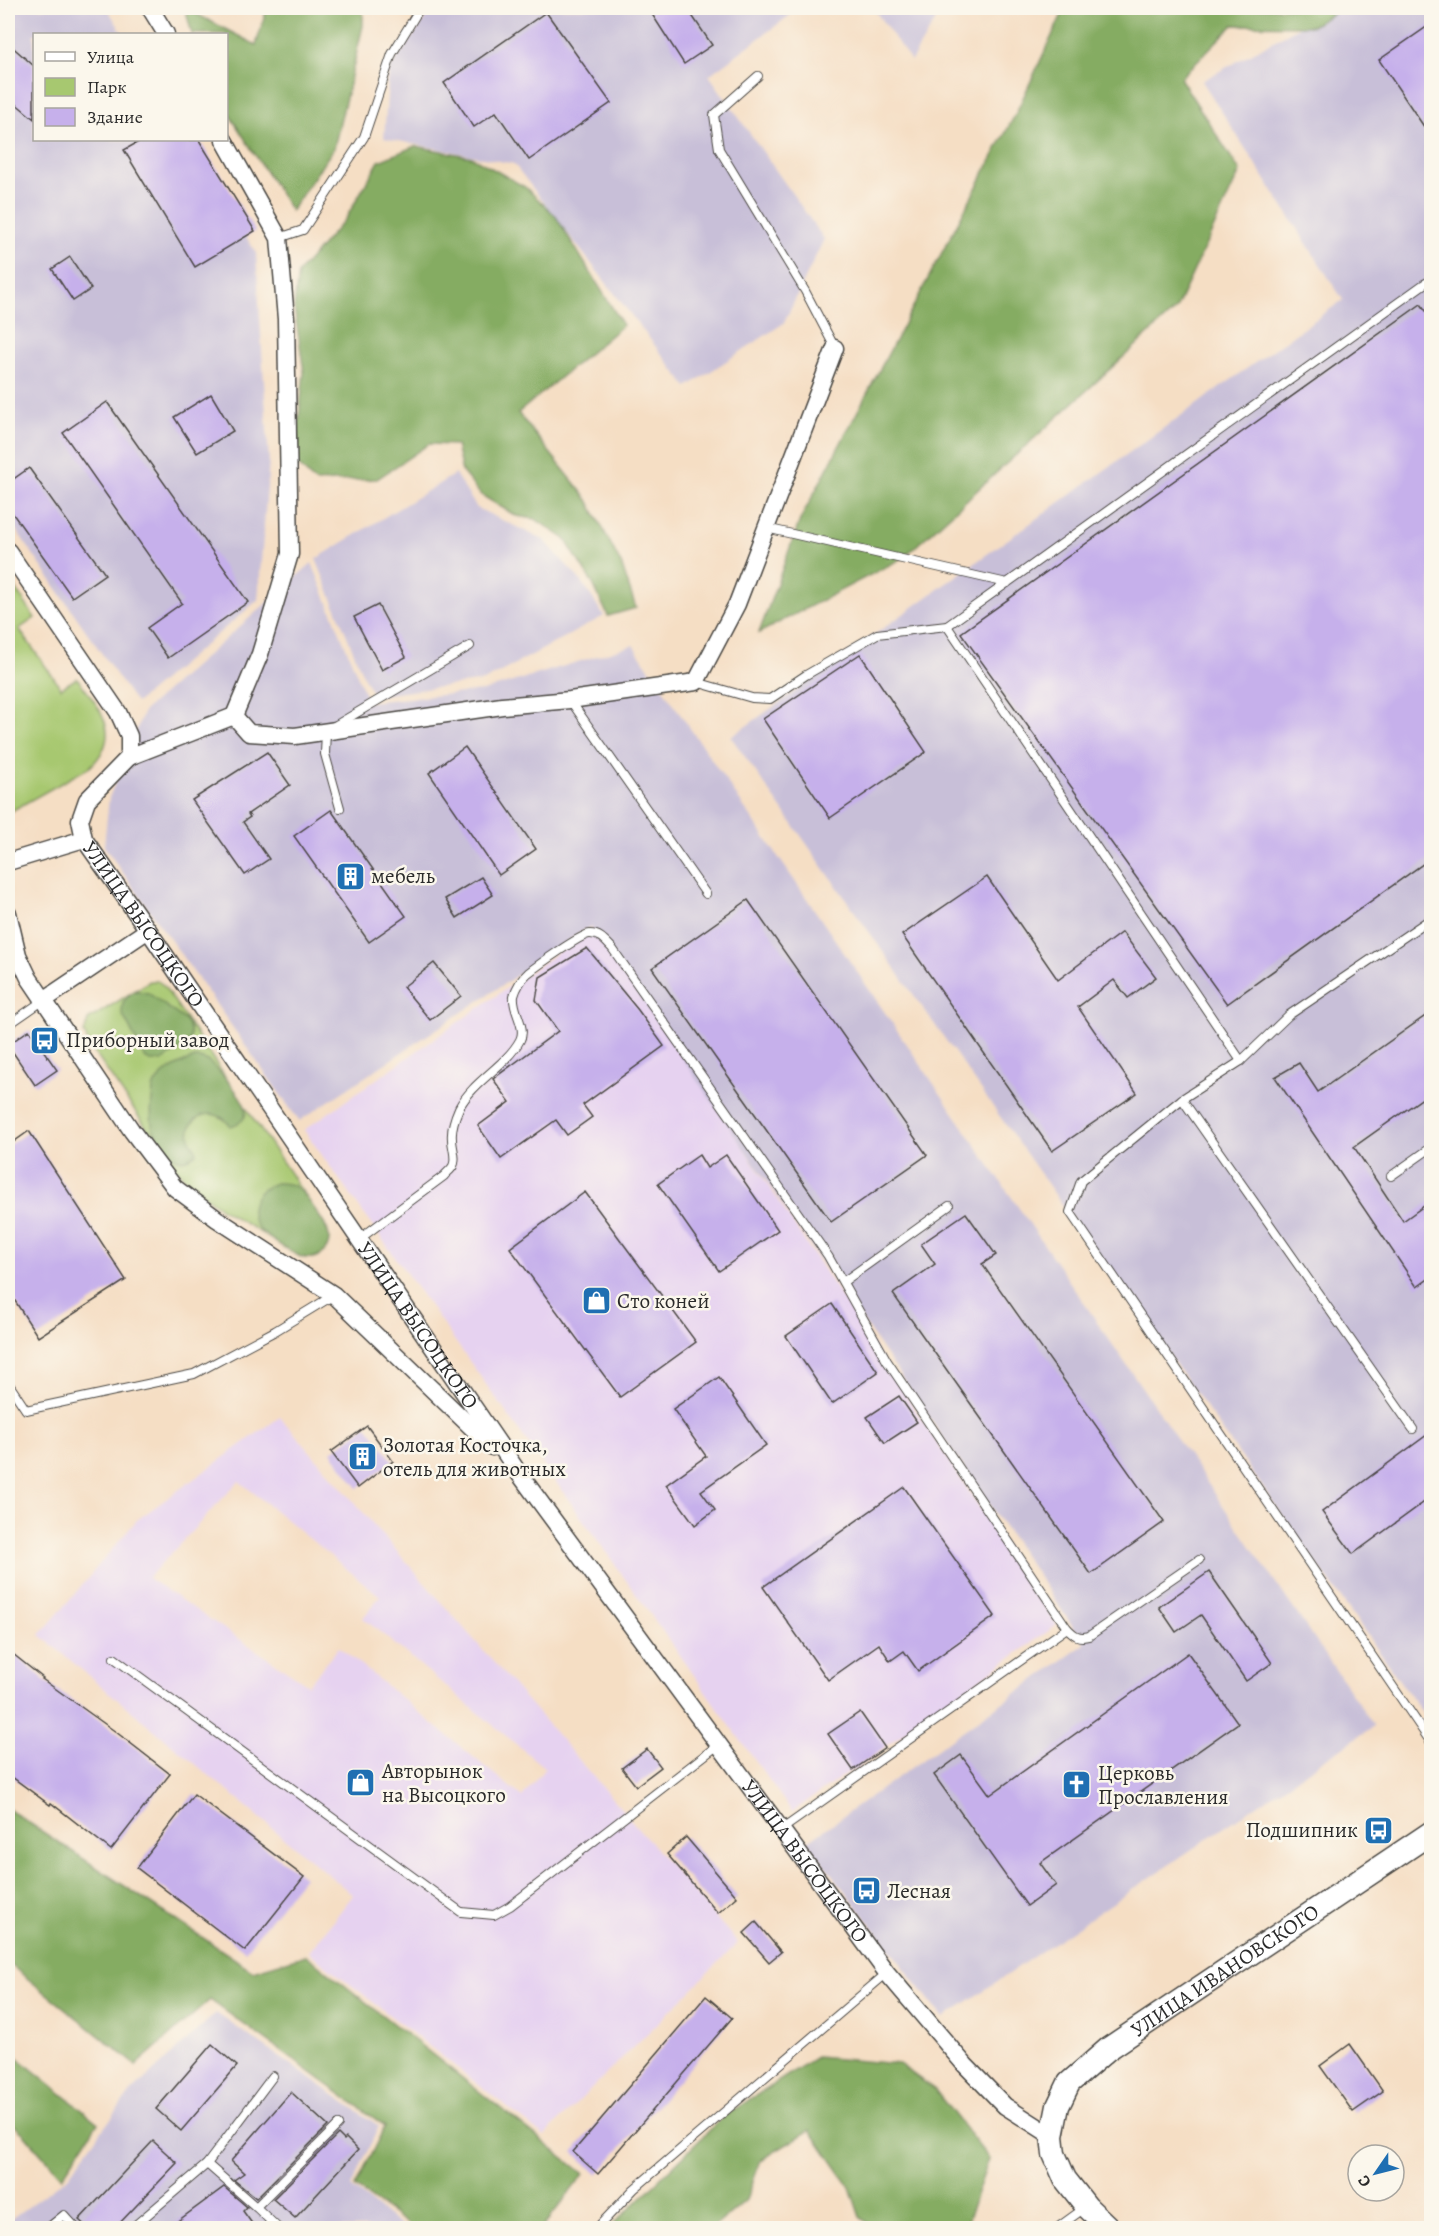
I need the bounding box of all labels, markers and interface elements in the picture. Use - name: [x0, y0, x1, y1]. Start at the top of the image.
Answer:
- legend: [33, 33, 228, 141]
- text: Улица: [87, 45, 135, 69]
- text: Парк: [87, 75, 127, 99]
- text: Здание: [87, 105, 143, 129]
- street label: УЛИЦА ВЫСОЦКОГО: [76, 835, 211, 1013]
- building icon: мебель: [334, 860, 366, 892]
- place label: мебель: [371, 862, 435, 890]
- bus stop icon: Приборный завод: [29, 1024, 61, 1056]
- place label: Приборный завод: [66, 1026, 229, 1054]
- street label: УЛИЦА ВЫСОЦКОГО: [351, 1236, 485, 1414]
- shop icon: Сто коней: [580, 1285, 612, 1317]
- place label: Сто коней: [617, 1287, 709, 1315]
- place label: Золотая Косточка, отель для животных: [383, 1431, 567, 1483]
- building icon: Золотая Косточка, отель для животных: [346, 1441, 378, 1473]
- place label: Авторынок на Высоцкого: [381, 1757, 506, 1809]
- place label: Церковь Прославления: [1098, 1759, 1228, 1811]
- shop icon: Авторынок на Высоцкого: [345, 1767, 377, 1799]
- church icon: Церковь Прославления: [1061, 1769, 1093, 1801]
- street label: УЛИЦА ВЫСОЦКОГО: [735, 1774, 874, 1949]
- bus stop icon: Подшипник: [1363, 1814, 1395, 1846]
- place label: Подшипник: [1246, 1816, 1358, 1844]
- bus stop icon: Лесная: [850, 1875, 882, 1907]
- place label: Лесная: [887, 1877, 951, 1905]
- street label: УЛИЦА ИВАНОВСКОГО: [1125, 1898, 1324, 2044]
- north arrow: [1346, 2143, 1406, 2203]
- text: С: [1353, 2171, 1376, 2191]

